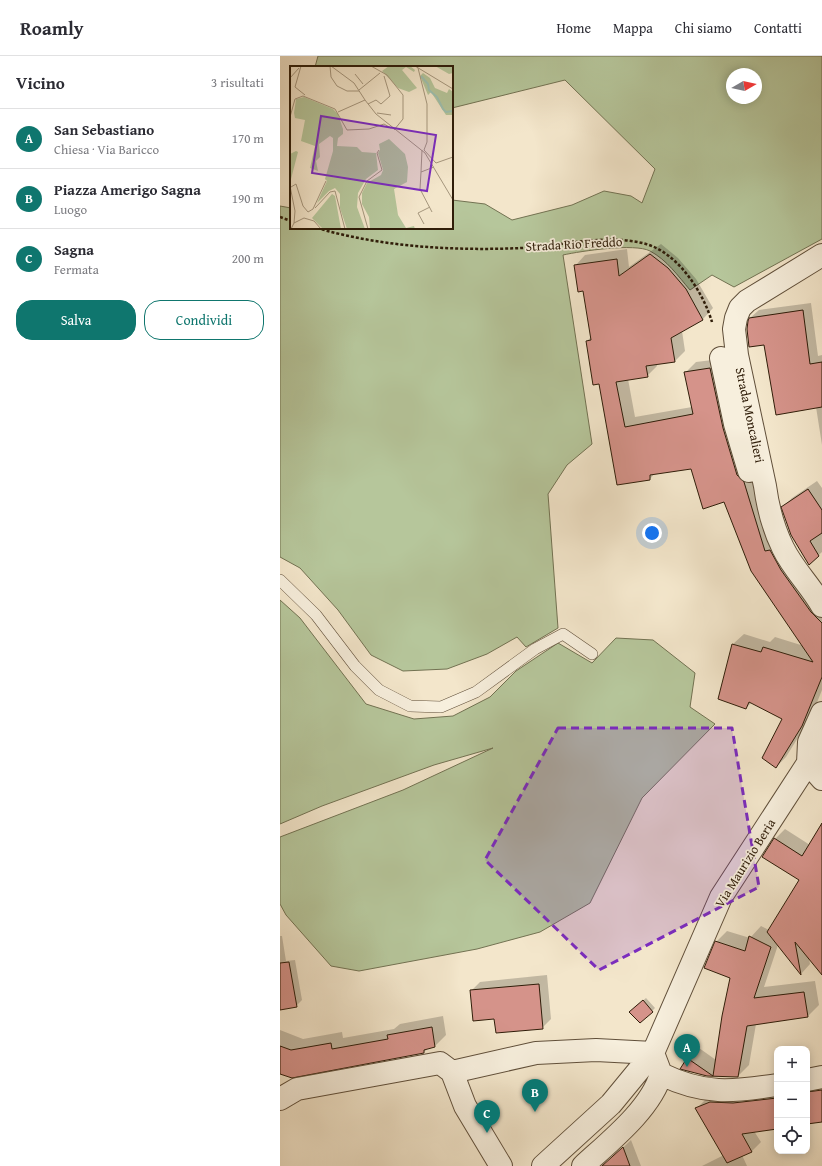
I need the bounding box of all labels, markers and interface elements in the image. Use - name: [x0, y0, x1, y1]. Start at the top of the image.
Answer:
- text: Roamly: [20, 14, 84, 42]
- text: Home: [557, 18, 591, 38]
- text: Mappa: [613, 18, 653, 38]
- text: Chi siamo: [675, 18, 732, 38]
- text: Contatti: [754, 18, 802, 38]
- inset map: [290, 66, 453, 229]
- north arrow: [726, 68, 762, 104]
- text: Vicino: [16, 70, 65, 95]
- text: 3 risultati: [211, 73, 264, 92]
- text: San Sebastiano: [54, 119, 154, 140]
- text: A: [25, 129, 33, 148]
- text: 170 m: [232, 129, 264, 148]
- text: Chiesa · Via Baricco: [54, 140, 159, 159]
- text: Piazza Amerigo Sagna: [54, 179, 201, 200]
- text: B: [25, 189, 33, 208]
- text: 190 m: [232, 189, 264, 208]
- text: Luogo: [54, 200, 87, 219]
- street label: Strada Rio Freddo: [525, 232, 623, 256]
- text: Sagna: [54, 239, 94, 260]
- text: C: [25, 249, 33, 268]
- text: 200 m: [232, 249, 264, 268]
- text: Fermata: [54, 260, 99, 279]
- button: Salva: [16, 300, 136, 340]
- button: Condividi: [144, 300, 264, 340]
- street label: Strada Moncalieri: [731, 366, 769, 465]
- your location: [642, 523, 662, 543]
- street label: Via Maurizio Beria: [710, 814, 780, 911]
- pin: A: [674, 1034, 700, 1067]
- map controls: [774, 1046, 810, 1154]
- button: +: [774, 1046, 810, 1082]
- pin: B: [522, 1079, 548, 1112]
- button: −: [774, 1082, 810, 1118]
- pin: C: [474, 1100, 500, 1133]
- button: locate: [774, 1118, 810, 1154]

